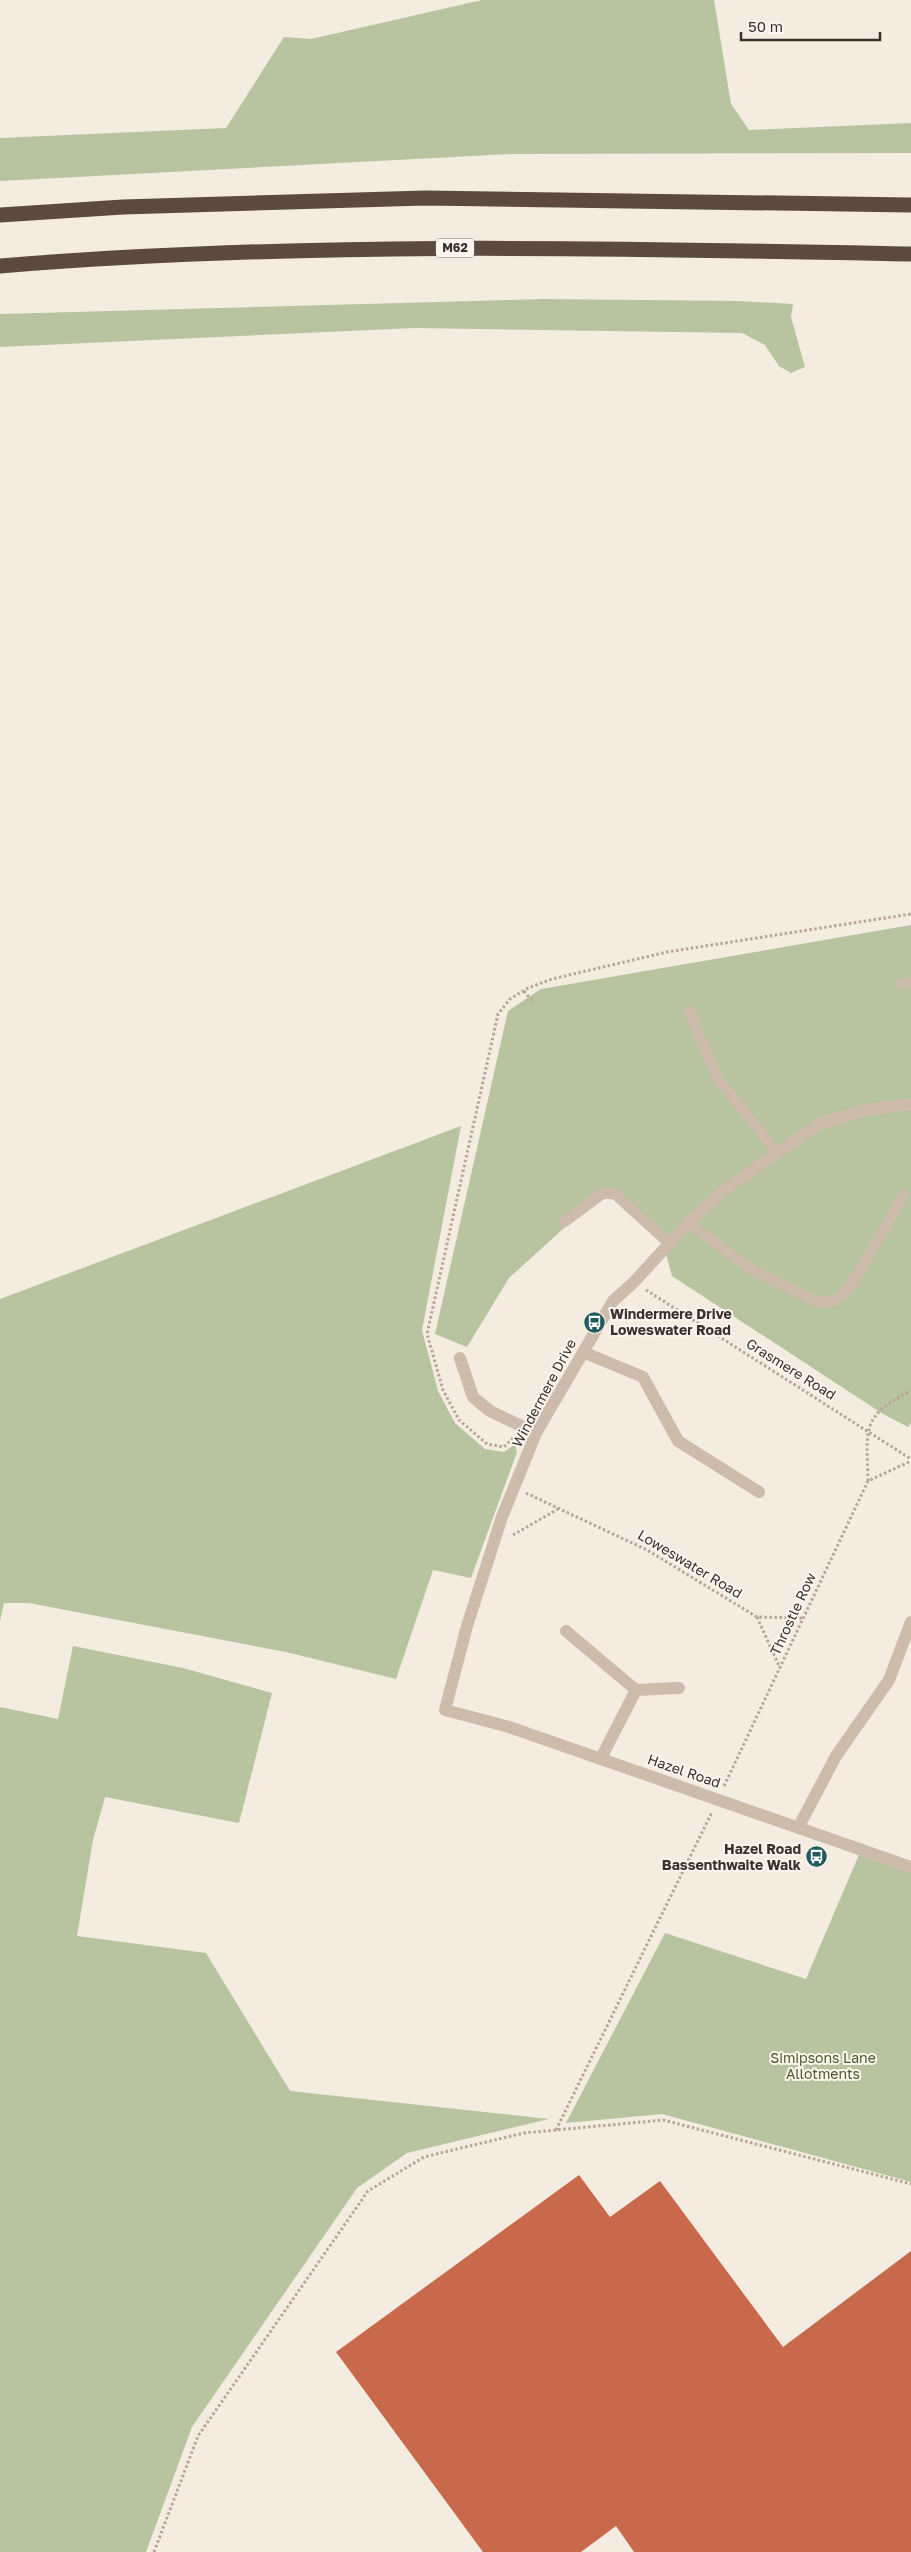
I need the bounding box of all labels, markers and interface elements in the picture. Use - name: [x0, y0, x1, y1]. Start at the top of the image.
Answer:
- scale bar: [741, 10, 880, 42]
- text: 50 m: [748, 17, 783, 35]
- road number: M62: [436, 238, 474, 258]
- place label: Windermere Drive Loweswater Road: [610, 1305, 732, 1338]
- bus stop icon: Windermere Drive Loweswater Road: [582, 1310, 606, 1334]
- street label: Grasmere Road: [743, 1334, 839, 1403]
- street label: Windermere Drive: [508, 1336, 579, 1450]
- street label: Loweswater Road: [635, 1526, 745, 1601]
- street label: Throstle Row: [766, 1570, 819, 1658]
- street label: Hazel Road: [645, 1750, 723, 1791]
- place label: Hazel Road Bassenthwaite Walk: [662, 1840, 801, 1873]
- bus stop icon: Hazel Road Bassenthwaite Walk: [805, 1845, 829, 1869]
- park label: Simipsons Lane Allotments: [770, 2049, 876, 2082]

